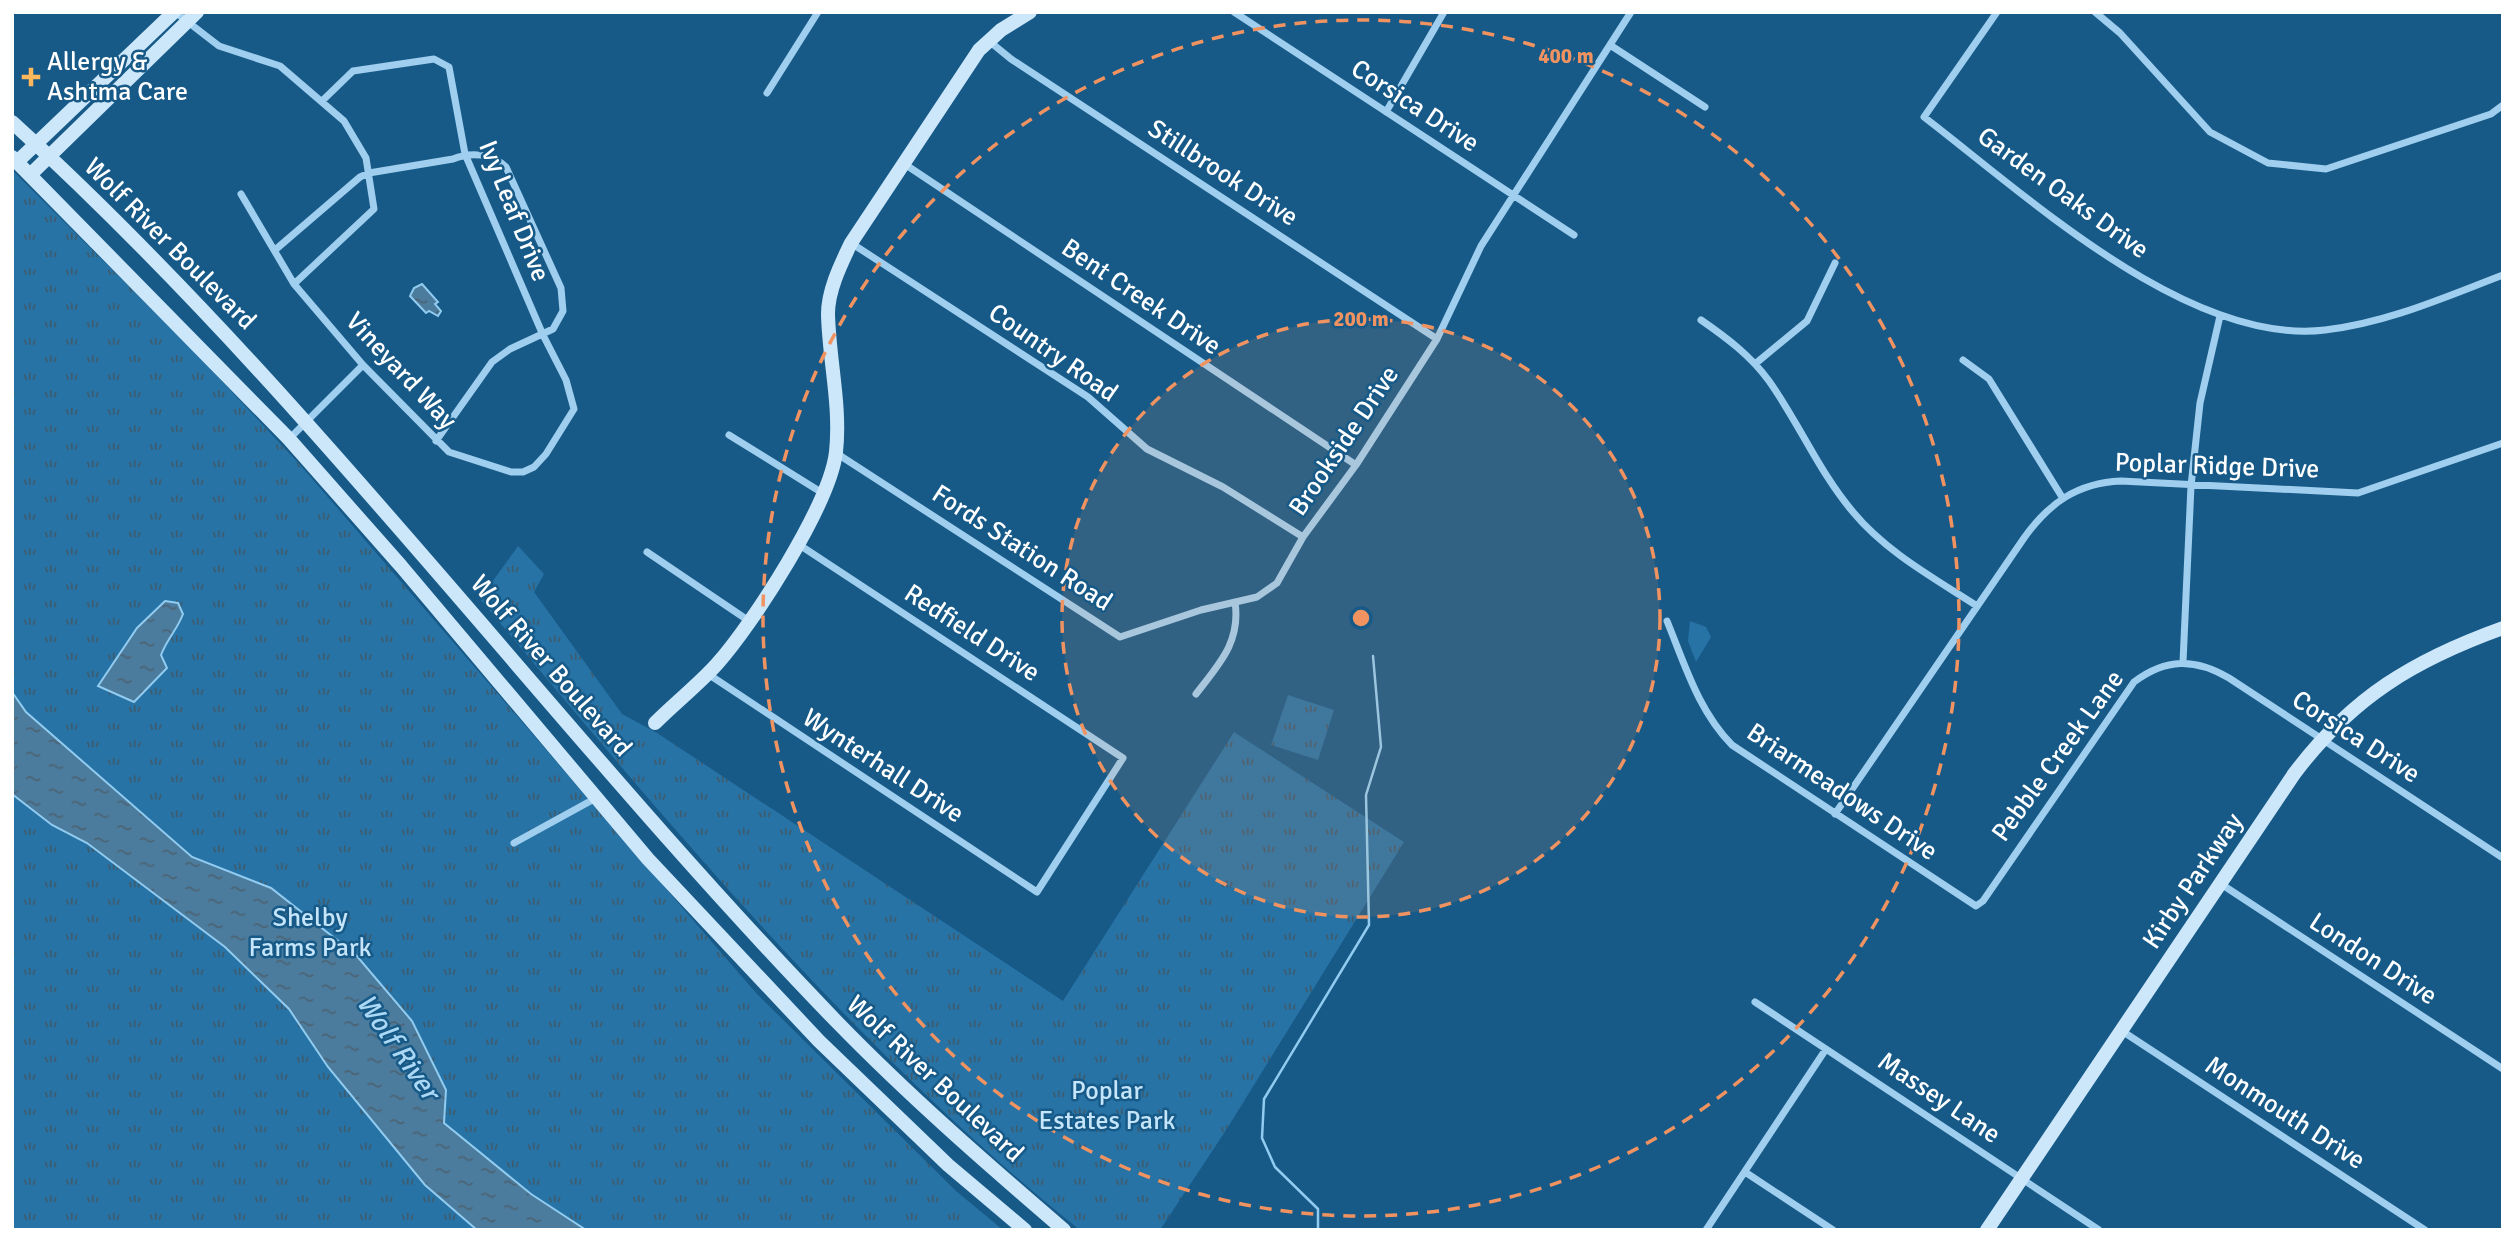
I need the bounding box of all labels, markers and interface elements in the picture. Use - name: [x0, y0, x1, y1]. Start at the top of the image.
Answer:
- text: 400 m: [1538, 43, 1594, 69]
- place label: Allergy & Ashtma Care: [47, 46, 188, 108]
- street label: Corsica Drive: [1345, 53, 1485, 159]
- marker: Allergy & Ashtma Care: [21, 67, 41, 87]
- street label: Stillbrook Drive: [1142, 113, 1304, 233]
- street label: Garden Oaks Drive: [1971, 120, 2155, 266]
- street label: Ivy Leaf Drive: [471, 136, 557, 286]
- street label: Wolf River Boulevard: [77, 151, 263, 337]
- street label: Bent Creek Drive: [1055, 232, 1227, 362]
- street label: Country Road: [982, 297, 1124, 409]
- street label: Vineyard Way: [339, 306, 463, 436]
- text: 200 m: [1333, 306, 1389, 332]
- street label: Brookside Drive: [1282, 360, 1406, 522]
- street label: Poplar Ridge Drive: [2114, 446, 2320, 486]
- street label: Fords Station Road: [926, 478, 1118, 618]
- street label: Wolf River Boulevard: [463, 569, 639, 763]
- street label: Redfield Drive: [898, 577, 1046, 689]
- centre of rings: [1349, 606, 1373, 630]
- street label: Pebble Creek Lane: [1985, 664, 2131, 848]
- street label: Corsica Drive: [2286, 684, 2426, 790]
- street label: Wynterhall Drive: [796, 702, 970, 830]
- street label: Briarmeadows Drive: [1741, 716, 1943, 868]
- street label: Kirby Parkway: [2136, 807, 2250, 955]
- park label: Shelby Farms Park: [248, 902, 372, 964]
- street label: London Drive: [2303, 906, 2443, 1012]
- water label: Wolf River: [349, 987, 449, 1110]
- street label: Wolf River Boulevard: [840, 989, 1030, 1169]
- street label: Massey Lane: [1872, 1045, 2006, 1151]
- street label: Monmouth Drive: [2199, 1049, 2371, 1177]
- park label: Poplar Estates Park: [1038, 1075, 1176, 1137]

